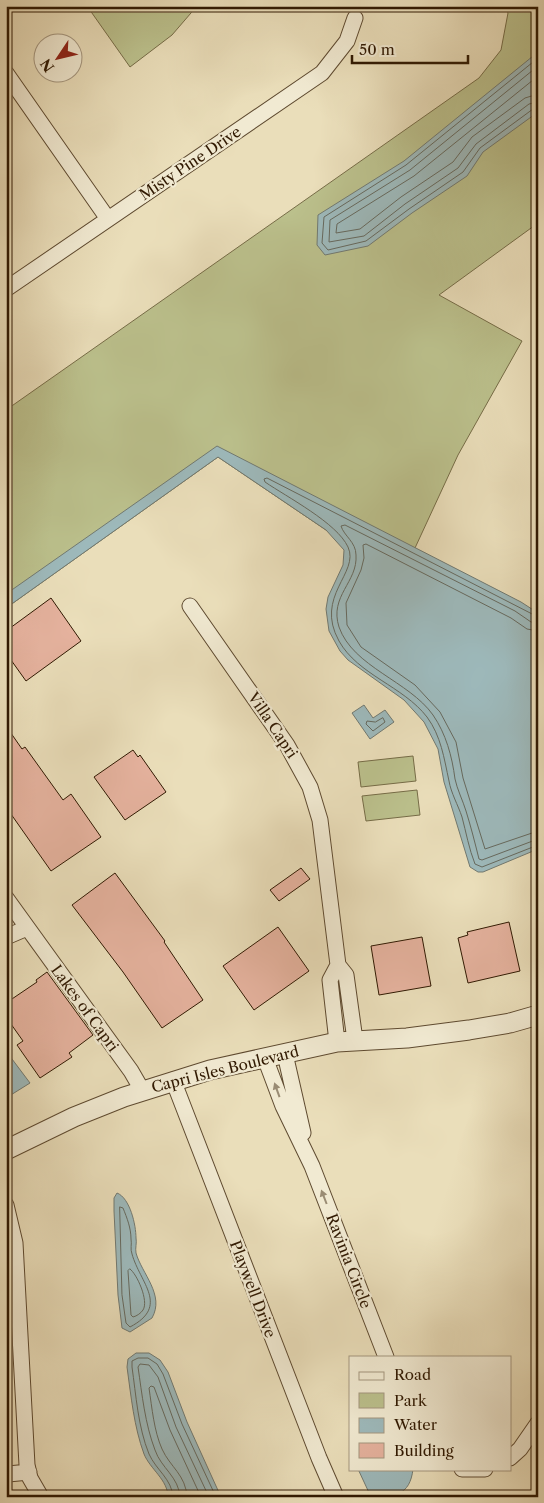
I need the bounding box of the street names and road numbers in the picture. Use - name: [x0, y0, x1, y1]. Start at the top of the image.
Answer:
- street label: Misty Pine Drive: [136, 122, 244, 204]
- street label: Villa Capri: [243, 688, 302, 762]
- street label: Lakes of Capri: [47, 961, 123, 1056]
- street label: Capri Isles Boulevard: [149, 1041, 301, 1097]
- street label: Ravinia Circle: [322, 1211, 376, 1311]
- street label: Playwell Drive: [226, 1238, 280, 1340]

